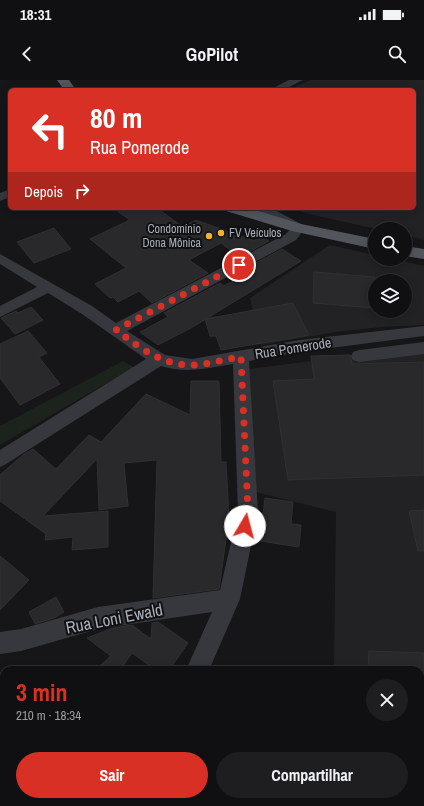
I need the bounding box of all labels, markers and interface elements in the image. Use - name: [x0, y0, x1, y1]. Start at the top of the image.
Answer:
- text: 18:31: [20, 4, 51, 25]
- text: GoPilot: [186, 42, 238, 67]
- icon: back: [16, 43, 38, 65]
- icon: search: [386, 43, 408, 65]
- text: 80 m: [90, 99, 142, 137]
- icon: left: [24, 104, 76, 156]
- text: Rua Pomerode: [90, 135, 189, 160]
- icon: right: [71, 180, 93, 202]
- text: Depois: [24, 181, 63, 202]
- place label: Condomínio Dona Mônica: [142, 221, 202, 251]
- map controls: [368, 222, 412, 318]
- button: search: [368, 222, 412, 266]
- place label: FV Veículos: [229, 225, 282, 241]
- marker: FV Veículos: [216, 228, 226, 238]
- marker: Condomínio Dona Mônica: [204, 231, 214, 241]
- pin: [222, 248, 256, 282]
- icon: arrive: [228, 254, 250, 276]
- button: layers: [368, 274, 412, 318]
- street label: Rua Pomerode: [253, 333, 333, 363]
- position arrow: [224, 505, 266, 547]
- street label: Rua Loni Ewald: [63, 597, 165, 639]
- text: 3 min: [16, 676, 67, 708]
- button: close: [366, 679, 408, 721]
- text: 210 m · 18:34: [16, 707, 81, 724]
- button: Sair: [16, 752, 208, 798]
- button: Compartilhar: [216, 752, 408, 798]

